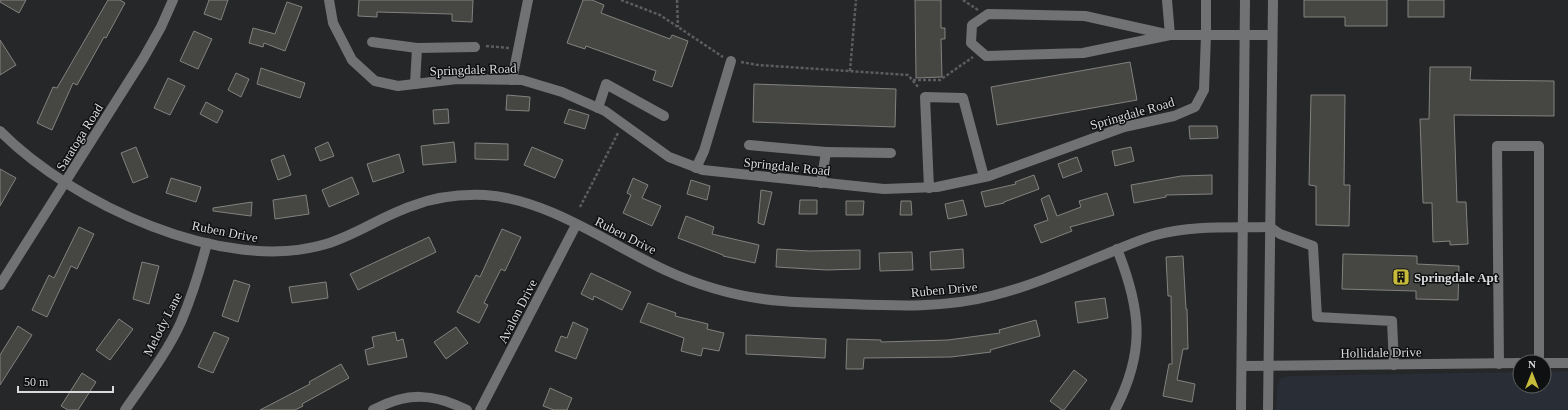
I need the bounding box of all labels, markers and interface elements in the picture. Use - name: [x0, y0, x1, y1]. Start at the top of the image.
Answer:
- street label: Springdale Road: [429, 60, 517, 79]
- street label: Springdale Road: [1088, 94, 1177, 133]
- street label: Saratoga Road: [53, 101, 106, 174]
- street label: Springdale Road: [743, 154, 831, 179]
- street label: Ruben Drive: [593, 214, 659, 257]
- street label: Ruben Drive: [191, 218, 259, 245]
- building icon: Springdale Apt: [1391, 267, 1411, 287]
- place label: Springdale Apt: [1414, 270, 1499, 285]
- street label: Avalon Drive: [495, 276, 540, 346]
- street label: Ruben Drive: [910, 279, 978, 300]
- street label: Melody Lane: [140, 290, 185, 359]
- street label: Hollidale Drive: [1340, 344, 1422, 361]
- north arrow: [1512, 354, 1552, 394]
- text: N: [1528, 358, 1536, 370]
- scale bar: [18, 368, 113, 394]
- text: 50 m: [24, 375, 49, 389]

